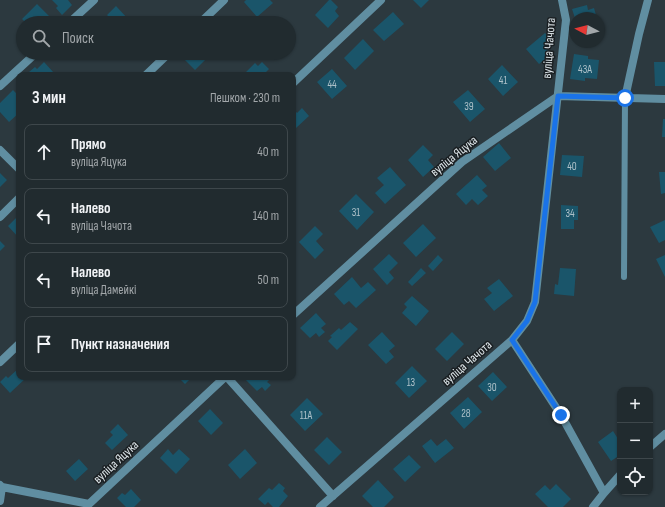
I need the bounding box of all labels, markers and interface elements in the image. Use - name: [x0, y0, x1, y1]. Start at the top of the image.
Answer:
- north arrow: [569, 12, 605, 48]
- search box: [16, 16, 296, 60]
- street label: вуліца Чачота: [539, 17, 559, 79]
- icon: search: [30, 27, 52, 49]
- text: Поиск: [62, 29, 94, 48]
- house number: 43А: [578, 63, 592, 76]
- house number: 41: [499, 74, 507, 87]
- house number: 44: [327, 78, 337, 91]
- text: 3 мин: [32, 88, 66, 108]
- route start: [616, 89, 634, 107]
- text: Пешком · 230 m: [210, 90, 280, 106]
- house number: 39: [464, 100, 474, 113]
- street label: вуліца Яцука: [427, 132, 481, 180]
- text: Прямо: [71, 135, 106, 154]
- icon: ahead: [33, 141, 55, 163]
- text: 40 m: [257, 144, 279, 160]
- text: вуліца Яцука: [71, 154, 127, 170]
- house number: 40: [567, 160, 577, 173]
- text: Налево: [71, 199, 111, 218]
- icon: left: [33, 205, 55, 227]
- house number: 31: [352, 206, 360, 219]
- house number: 34: [565, 207, 575, 220]
- text: 140 m: [253, 208, 279, 224]
- text: вуліца Чачота: [71, 218, 132, 234]
- text: Налево: [71, 263, 111, 282]
- icon: left: [33, 269, 55, 291]
- text: 50 m: [258, 272, 279, 288]
- text: вуліца Дамейкі: [71, 282, 136, 298]
- icon: arrive: [33, 333, 55, 355]
- text: Пункт назначения: [71, 335, 169, 354]
- street label: вуліца Чачота: [439, 337, 495, 389]
- house number: 13: [407, 376, 416, 389]
- house number: 30: [487, 381, 497, 394]
- map controls: [617, 387, 653, 495]
- button: +: [617, 387, 653, 423]
- route end: [552, 406, 570, 424]
- house number: 28: [461, 407, 471, 420]
- house number: 11А: [300, 409, 313, 422]
- button: −: [617, 423, 653, 459]
- street label: вуліца Яцука: [90, 437, 142, 487]
- button: locate: [617, 459, 653, 495]

